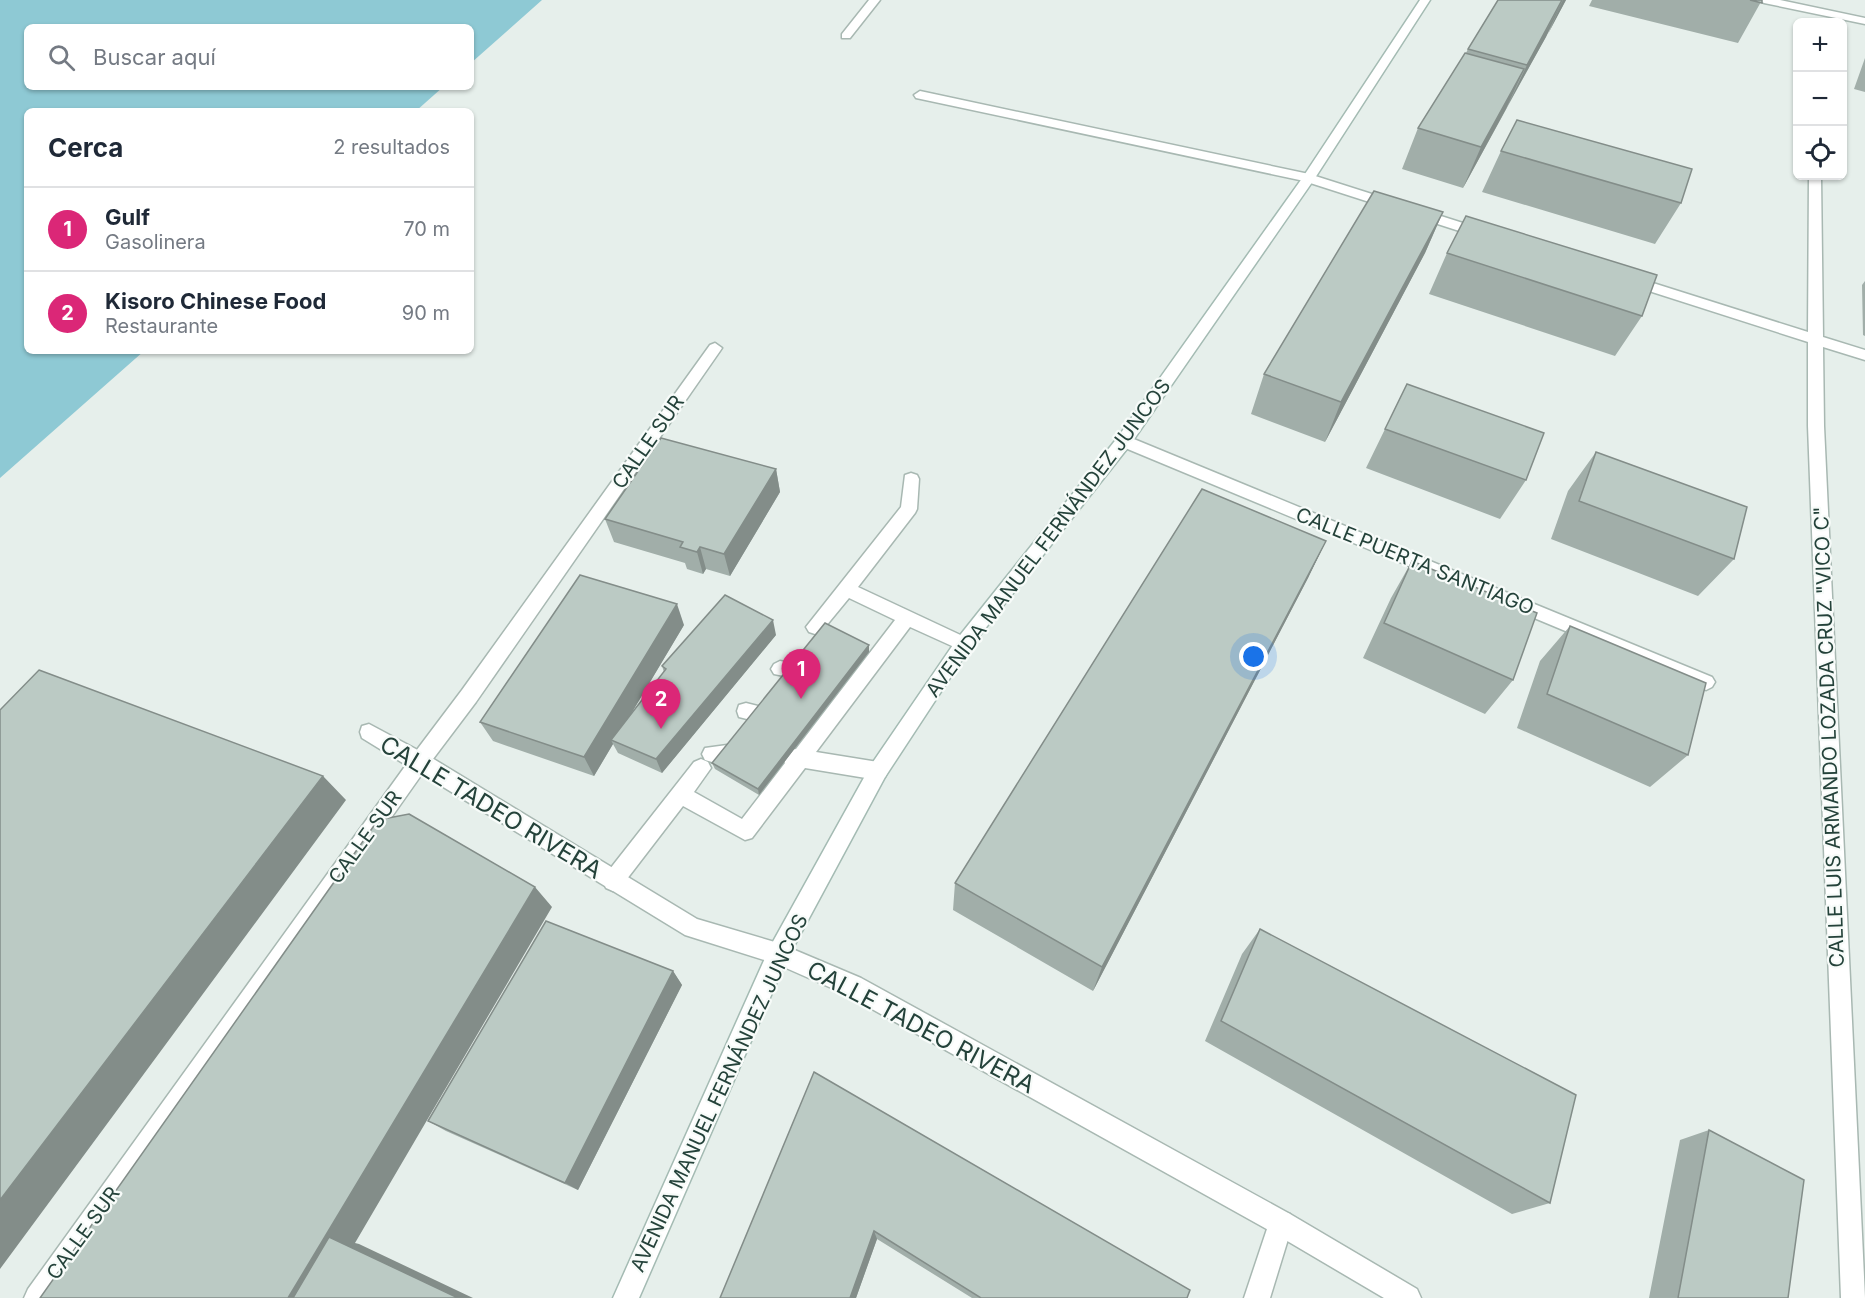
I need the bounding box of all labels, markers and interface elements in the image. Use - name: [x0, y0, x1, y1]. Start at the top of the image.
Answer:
- map controls: [1793, 18, 1847, 180]
- button: +: [1793, 18, 1847, 72]
- search box: [24, 24, 474, 90]
- icon: search: [45, 41, 78, 74]
- text: Buscar aquí: [93, 44, 216, 70]
- button: −: [1793, 72, 1847, 126]
- button: locate: [1793, 126, 1847, 180]
- text: Cerca: [48, 132, 123, 163]
- text: 2 resultados: [333, 135, 450, 159]
- text: Gulf: [105, 204, 150, 230]
- text: 1: [63, 217, 72, 241]
- text: 70 m: [403, 217, 450, 241]
- text: Gasolinera: [105, 230, 206, 254]
- text: Kisoro Chinese Food: [105, 288, 326, 314]
- text: 2: [61, 301, 74, 325]
- text: 90 m: [402, 301, 450, 325]
- text: Restaurante: [105, 314, 218, 338]
- street label: AVENIDA MANUEL FERNÁNDEZ JUNCOS: [920, 374, 1176, 702]
- street label: CALLE SUR: [607, 390, 689, 493]
- street label: CALLE PUERTA SANTIAGO: [1292, 502, 1538, 620]
- street label: CALLE LUIS ARMANDO LOZADA CRUZ "VICO C": [1809, 506, 1849, 968]
- your location: [1239, 642, 1268, 671]
- pin: 1: [782, 650, 820, 699]
- pin: 2: [642, 680, 680, 729]
- street label: CALLE TADEO RIVERA: [375, 729, 607, 885]
- street label: CALLE SUR: [323, 786, 407, 888]
- street label: AVENIDA MANUEL FERNÁNDEZ JUNCOS: [624, 910, 813, 1276]
- street label: CALLE TADEO RIVERA: [802, 955, 1040, 1099]
- street label: CALLE SUR: [41, 1182, 125, 1284]

